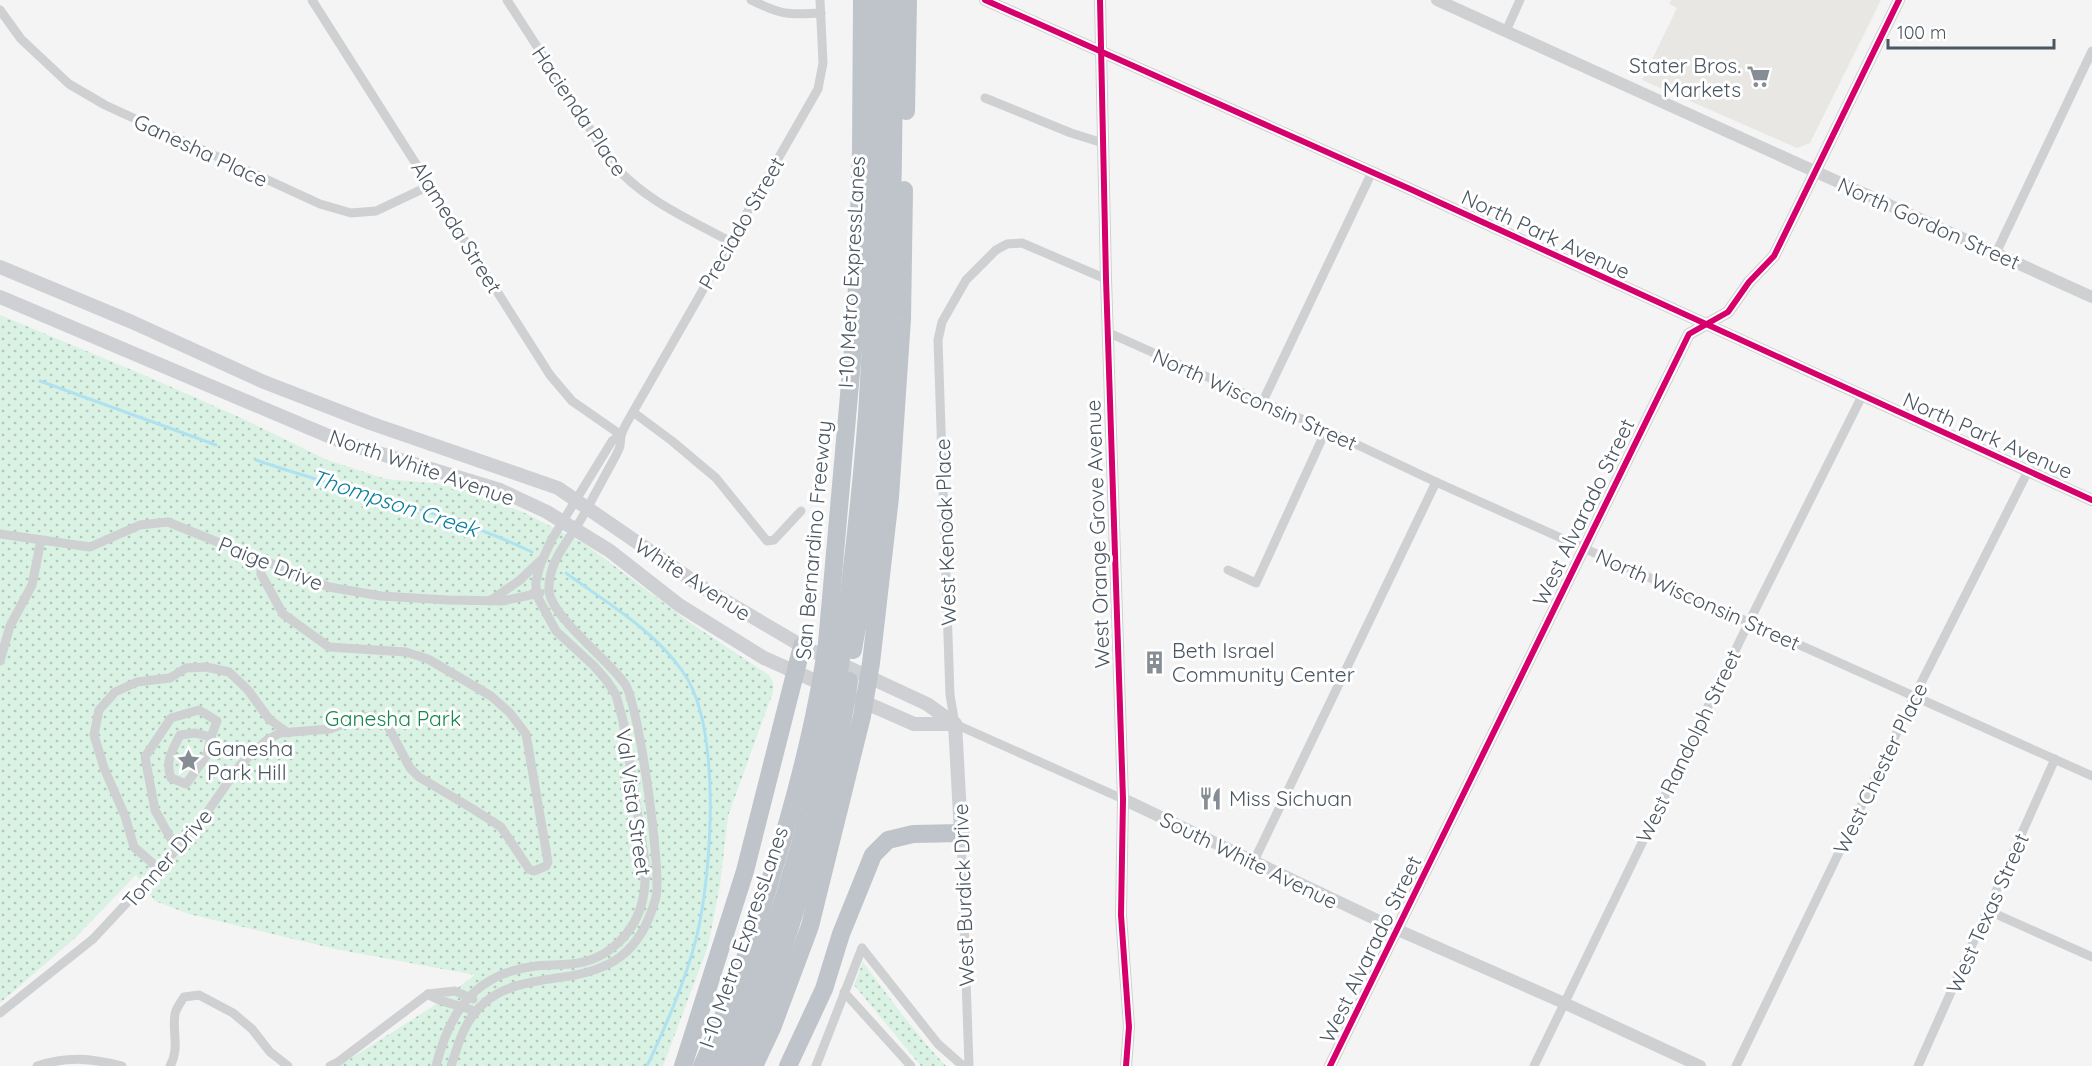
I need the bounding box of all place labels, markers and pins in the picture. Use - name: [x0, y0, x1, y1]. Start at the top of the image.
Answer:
- place label: Stater Bros. Markets: [1629, 52, 1741, 102]
- supermarket icon: Stater Bros. Markets: [1746, 64, 1772, 90]
- place label: Beth Israel Community Center: [1172, 637, 1355, 687]
- building icon: Beth Israel Community Center: [1141, 649, 1167, 675]
- place label: Ganesha Park Hill: [207, 735, 293, 785]
- place icon: Ganesha Park Hill: [176, 747, 202, 773]
- restaurant icon: Miss Sichuan: [1198, 785, 1224, 811]
- place label: Miss Sichuan: [1229, 785, 1352, 811]

